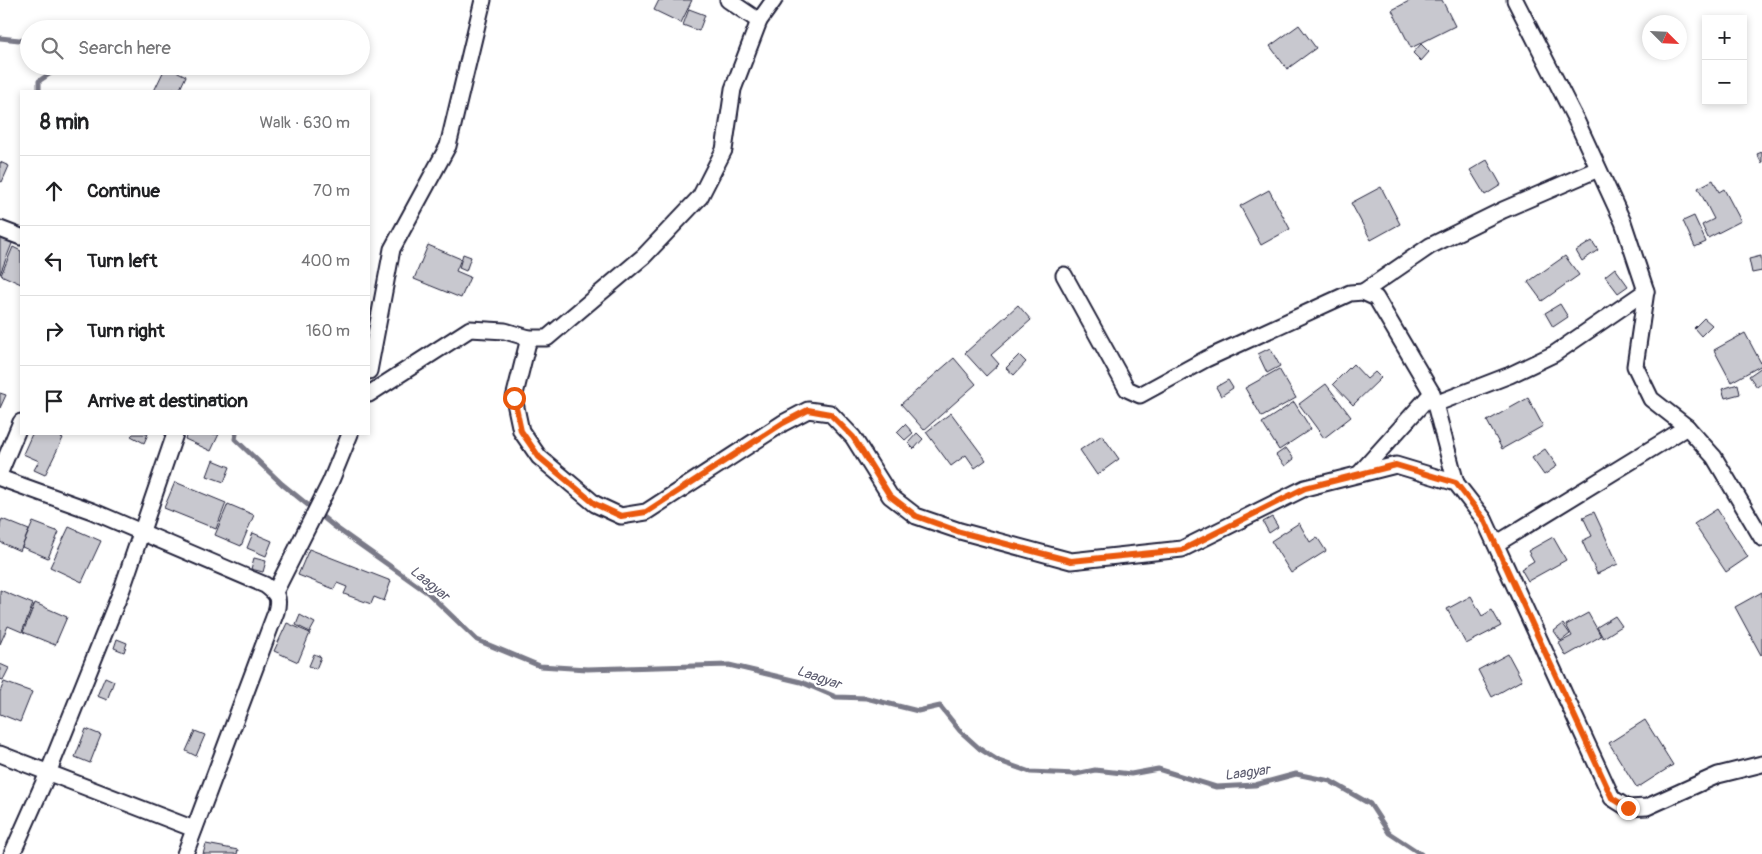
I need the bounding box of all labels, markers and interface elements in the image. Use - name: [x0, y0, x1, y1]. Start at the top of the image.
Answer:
- north arrow: [1642, 15, 1687, 60]
- map controls: [1702, 15, 1747, 105]
- button: +: [1702, 15, 1747, 60]
- search box: [20, 20, 370, 75]
- icon: search: [38, 34, 66, 62]
- text: Search here: [78, 36, 171, 60]
- button: −: [1702, 60, 1747, 105]
- text: 8 min: [40, 109, 89, 136]
- text: Walk · 630 m: [259, 113, 350, 133]
- icon: ahead: [40, 177, 68, 205]
- text: Continue: [87, 179, 160, 203]
- text: 70 m: [313, 181, 350, 201]
- icon: left: [40, 247, 68, 275]
- text: Turn left: [87, 249, 157, 273]
- text: 400 m: [301, 251, 350, 271]
- icon: right: [40, 317, 68, 345]
- text: Turn right: [87, 319, 165, 343]
- text: 160 m: [306, 321, 350, 341]
- icon: arrive: [40, 387, 68, 415]
- route start: [503, 387, 526, 410]
- text: Arrive at destination: [87, 389, 248, 413]
- water label: Laagyar: [407, 562, 454, 606]
- water label: Laagyar: [795, 662, 845, 694]
- water label: Laagyar: [1223, 761, 1273, 784]
- route end: [1617, 797, 1640, 820]

